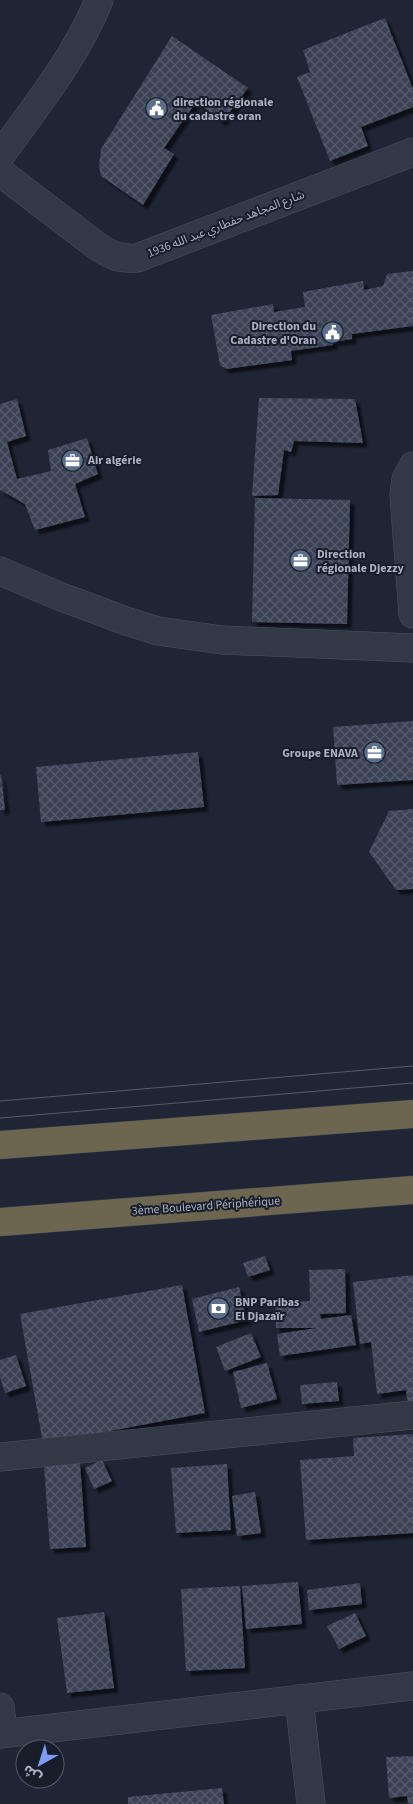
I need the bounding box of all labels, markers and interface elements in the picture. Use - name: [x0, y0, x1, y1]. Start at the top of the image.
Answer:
- place label: direction régionale du cadastre oran: [173, 94, 273, 125]
- public building icon: direction régionale du cadastre oran: [145, 97, 169, 121]
- street label: شارع المجاهد حفطاري عبد الله 1936: [145, 186, 307, 263]
- place label: Direction du Cadastre d'Oran: [230, 318, 316, 349]
- public building icon: Direction du Cadastre d'Oran: [320, 321, 344, 345]
- office icon: Air algérie: [60, 448, 84, 472]
- place label: Air algérie: [87, 452, 142, 469]
- place label: Direction régionale Djezzy: [317, 546, 404, 577]
- office icon: Direction régionale Djezzy: [289, 549, 313, 573]
- office icon: Groupe ENAVA: [362, 741, 386, 765]
- place label: Groupe ENAVA: [282, 745, 358, 762]
- street label: 3ème Boulevard Périphérique: [131, 1192, 281, 1220]
- place label: BNP Paribas El Djazaïr: [235, 1294, 299, 1325]
- bank icon: BNP Paribas El Djazaïr: [207, 1297, 231, 1321]
- north arrow: [15, 1739, 65, 1789]
- text: ش: [19, 1760, 46, 1787]

